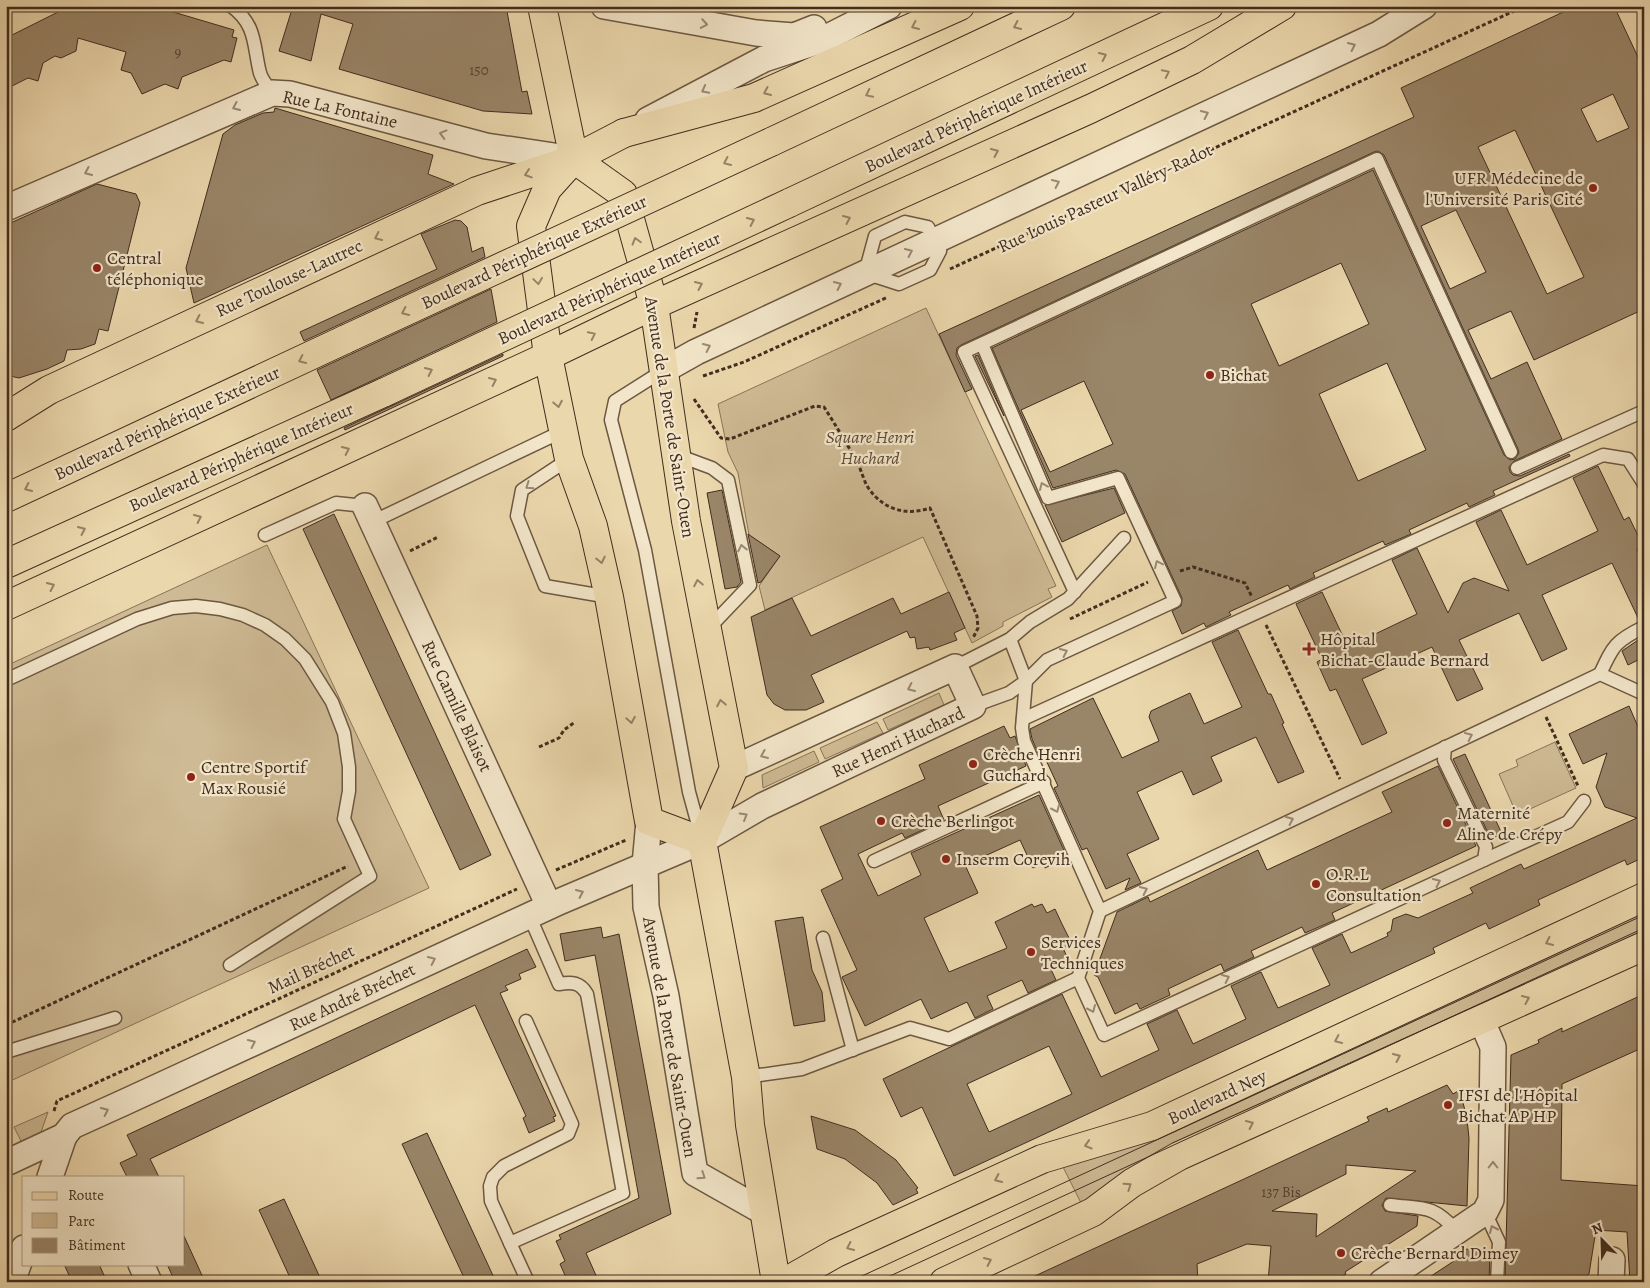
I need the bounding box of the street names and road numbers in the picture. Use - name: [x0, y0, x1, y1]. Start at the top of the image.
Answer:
- street label: Boulevard Périphérique Intérieur: [861, 54, 1092, 178]
- street label: Rue La Fontaine: [280, 84, 400, 134]
- street label: Rue Louis Pasteur Valléry-Radot: [994, 138, 1216, 258]
- street label: Boulevard Périphérique Extérieur: [417, 189, 651, 315]
- street label: Boulevard Périphérique Intérieur: [494, 226, 725, 350]
- street label: Rue Toulouse-Lautrec: [212, 233, 366, 323]
- street label: Avenue de la Porte de Saint-Ouen: [639, 294, 701, 540]
- street label: Boulevard Périphérique Extérieur: [50, 360, 284, 486]
- street label: Boulevard Périphérique Intérieur: [125, 396, 357, 517]
- street label: Rue Camille Blaisot: [416, 636, 498, 776]
- street label: Rue Henri Huchard: [828, 701, 969, 783]
- street label: Avenue de la Porte de Saint-Ouen: [637, 914, 703, 1159]
- street label: Mail Bréchet: [264, 938, 358, 1000]
- street label: Rue André Bréchet: [285, 957, 419, 1037]
- street label: Boulevard Ney: [1164, 1063, 1271, 1130]

